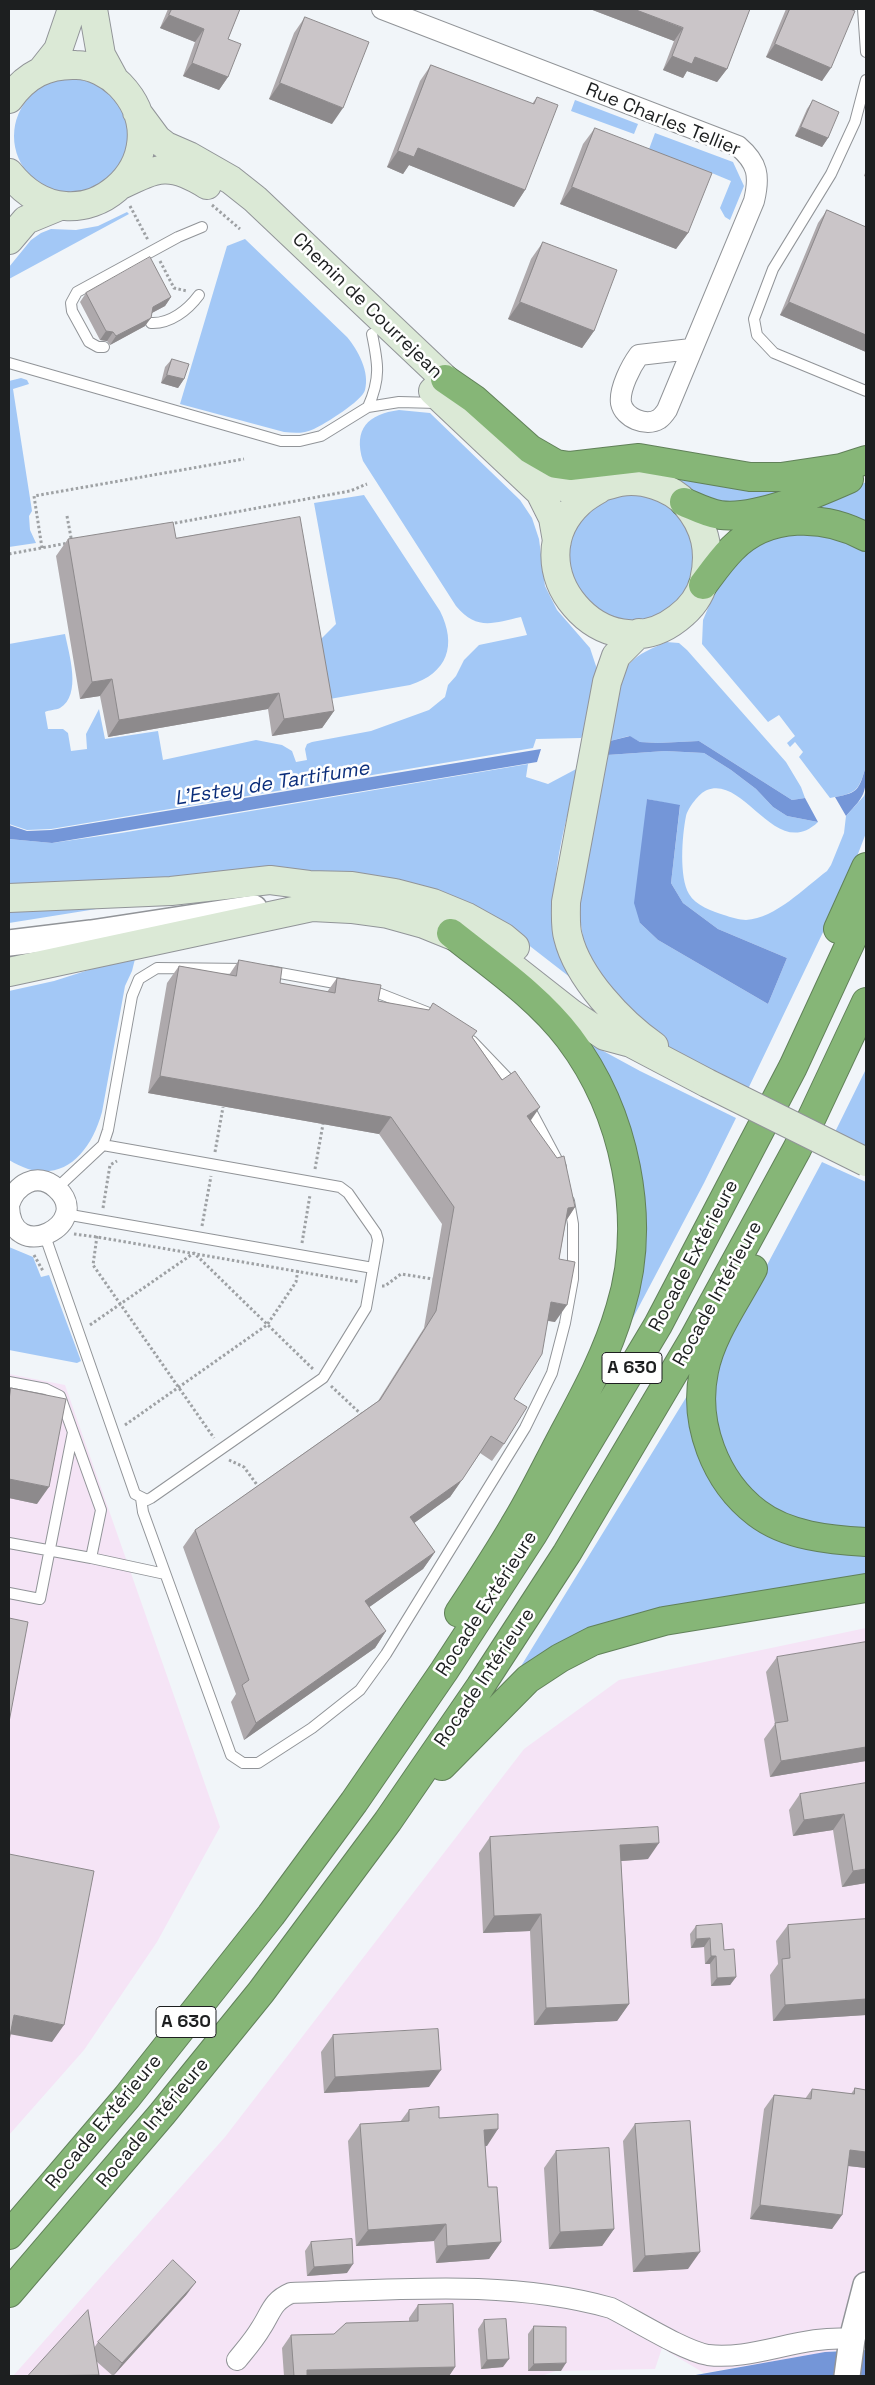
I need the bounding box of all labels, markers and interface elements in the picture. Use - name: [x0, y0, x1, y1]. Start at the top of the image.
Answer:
- street label: Rue Charles Tellier: [582, 78, 744, 162]
- street label: Chemin de Courrejean: [287, 228, 447, 384]
- water label: L'Estey de Tartifume: [173, 757, 371, 811]
- street label: Rocade Extérieure: [644, 1176, 744, 1336]
- street label: Rocade Intérieure: [669, 1217, 767, 1371]
- road number: A 630: [602, 1352, 662, 1384]
- street label: Rocade Extérieure: [432, 1527, 542, 1681]
- street label: Rocade Intérieure: [430, 1604, 540, 1752]
- road number: A 630: [156, 2006, 216, 2038]
- street label: Rocade Extérieure: [41, 2050, 167, 2194]
- street label: Rocade Intérieure: [92, 2053, 214, 2193]

